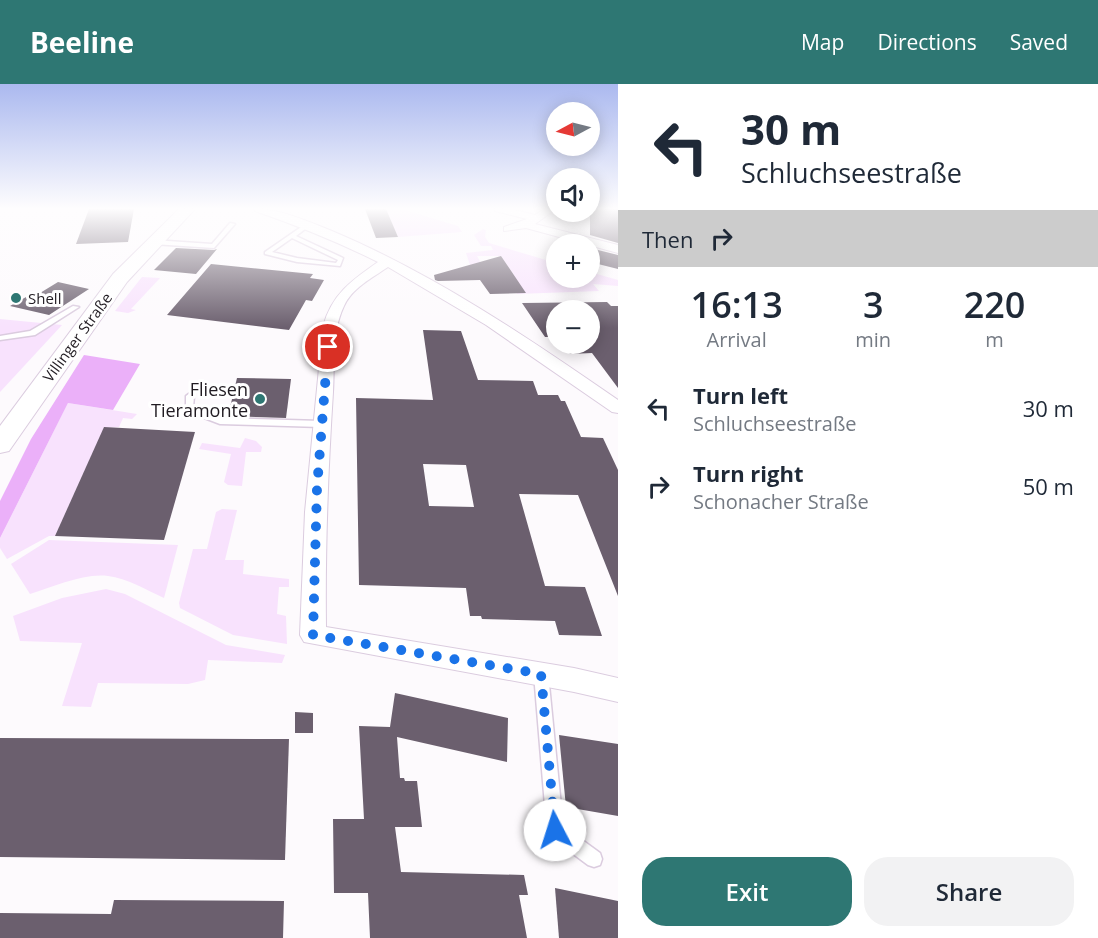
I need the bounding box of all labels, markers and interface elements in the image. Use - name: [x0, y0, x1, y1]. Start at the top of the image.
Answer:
- text: Beeline: [30, 23, 134, 61]
- text: Map: [801, 28, 844, 56]
- text: Directions: [877, 28, 977, 56]
- text: Saved: [1010, 28, 1068, 56]
- text: 30 m: [741, 100, 841, 157]
- north arrow: [546, 102, 600, 156]
- map controls: [546, 102, 600, 354]
- icon: left: [642, 108, 720, 186]
- text: Schluchseestraße: [741, 154, 962, 191]
- button: sound: [546, 168, 600, 222]
- icon: right: [705, 222, 738, 255]
- text: Then: [642, 224, 693, 254]
- button: +: [546, 234, 600, 288]
- text: 16:13: [691, 280, 783, 329]
- text: 3: [863, 280, 884, 329]
- text: 220: [964, 280, 1025, 329]
- place label: Shell: [28, 288, 61, 308]
- street label: Villinger Straße: [38, 288, 116, 386]
- marker: Shell: [9, 291, 23, 305]
- button: −: [546, 300, 600, 354]
- pin: [302, 321, 353, 372]
- text: Arrival: [707, 326, 767, 353]
- text: min: [855, 326, 891, 353]
- text: m: [985, 326, 1004, 353]
- icon: arrive: [311, 330, 344, 363]
- place label: Fliesen Tieramonte: [151, 377, 248, 422]
- text: Turn left: [693, 380, 788, 410]
- marker: Fliesen Tieramonte: [253, 392, 267, 406]
- icon: left: [642, 392, 675, 425]
- text: 30 m: [1023, 393, 1074, 423]
- text: Schluchseestraße: [693, 410, 857, 437]
- text: Turn right: [693, 458, 804, 488]
- icon: right: [642, 470, 675, 503]
- text: 50 m: [1023, 471, 1074, 501]
- text: Schonacher Straße: [693, 488, 869, 515]
- position arrow: [523, 798, 587, 862]
- button: Exit: [642, 857, 852, 926]
- button: Share: [864, 857, 1074, 926]

